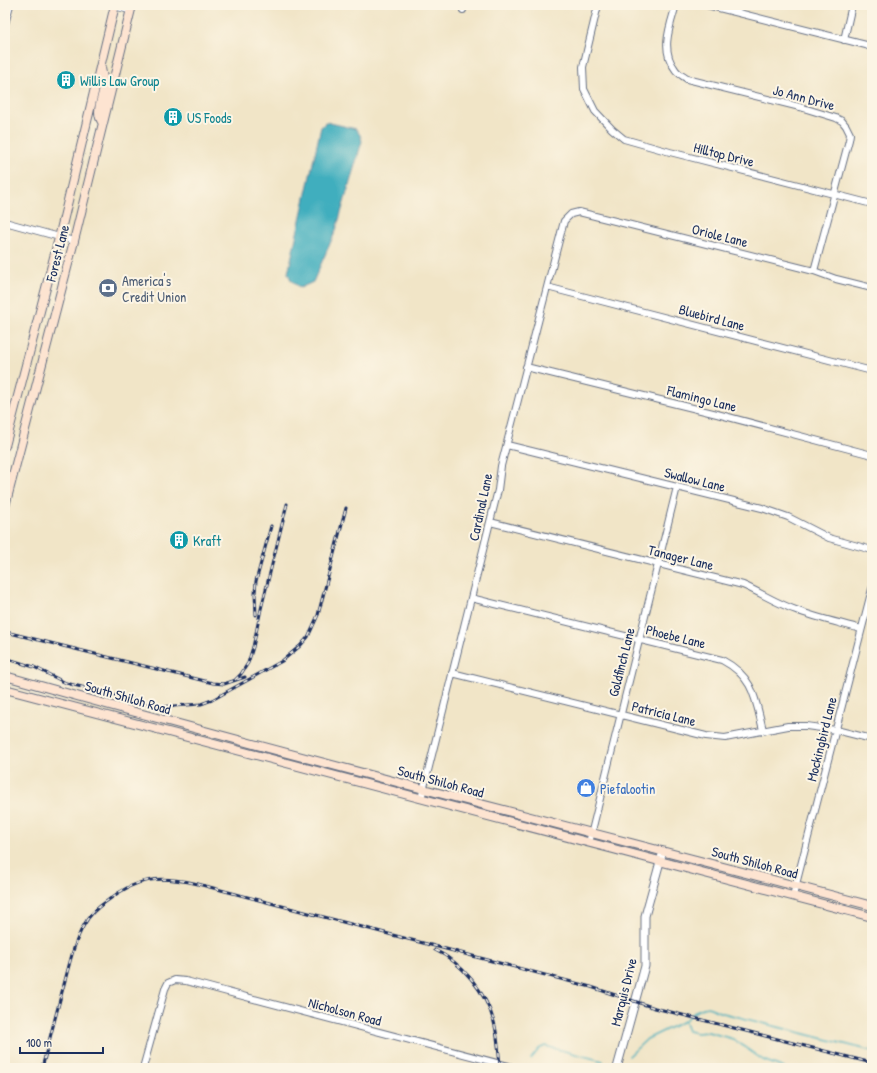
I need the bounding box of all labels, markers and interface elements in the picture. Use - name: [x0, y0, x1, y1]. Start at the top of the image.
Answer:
- building icon: Willis Law Group: [55, 69, 77, 91]
- place label: Willis Law Group: [80, 71, 159, 91]
- street label: Jo Ann Drive: [771, 80, 837, 114]
- building icon: US Foods: [162, 106, 184, 128]
- place label: US Foods: [187, 108, 232, 127]
- street label: Hilltop Drive: [692, 137, 757, 172]
- street label: Oriole Lane: [690, 219, 750, 251]
- street label: Forest Lane: [41, 222, 73, 284]
- place label: America's Credit Union: [122, 271, 186, 306]
- bank icon: America's Credit Union: [97, 277, 119, 299]
- street label: Bluebird Lane: [677, 299, 747, 335]
- street label: Flamingo Lane: [664, 380, 739, 417]
- street label: Swallow Lane: [662, 462, 728, 496]
- street label: Cardinal Lane: [464, 471, 497, 542]
- building icon: Kraft: [168, 529, 190, 551]
- place label: Kraft: [193, 531, 221, 550]
- street label: Tanager Lane: [646, 540, 716, 575]
- street label: Phoebe Lane: [644, 619, 708, 653]
- street label: Goldfinch Lane: [603, 625, 639, 699]
- street label: South Shiloh Road: [83, 676, 174, 718]
- street label: Mockingbird Lane: [801, 694, 842, 783]
- street label: Patricia Lane: [630, 696, 698, 730]
- street label: South Shiloh Road: [396, 760, 487, 802]
- shop icon: Piefalootin: [575, 777, 597, 799]
- place label: Piefalootin: [600, 779, 655, 798]
- street label: South Shiloh Road: [710, 841, 801, 883]
- street label: Marquis Drive: [605, 956, 642, 1028]
- street label: Nicholson Road: [306, 992, 384, 1030]
- scale bar: [20, 1029, 103, 1055]
- text: 100 m: [26, 1034, 52, 1051]

